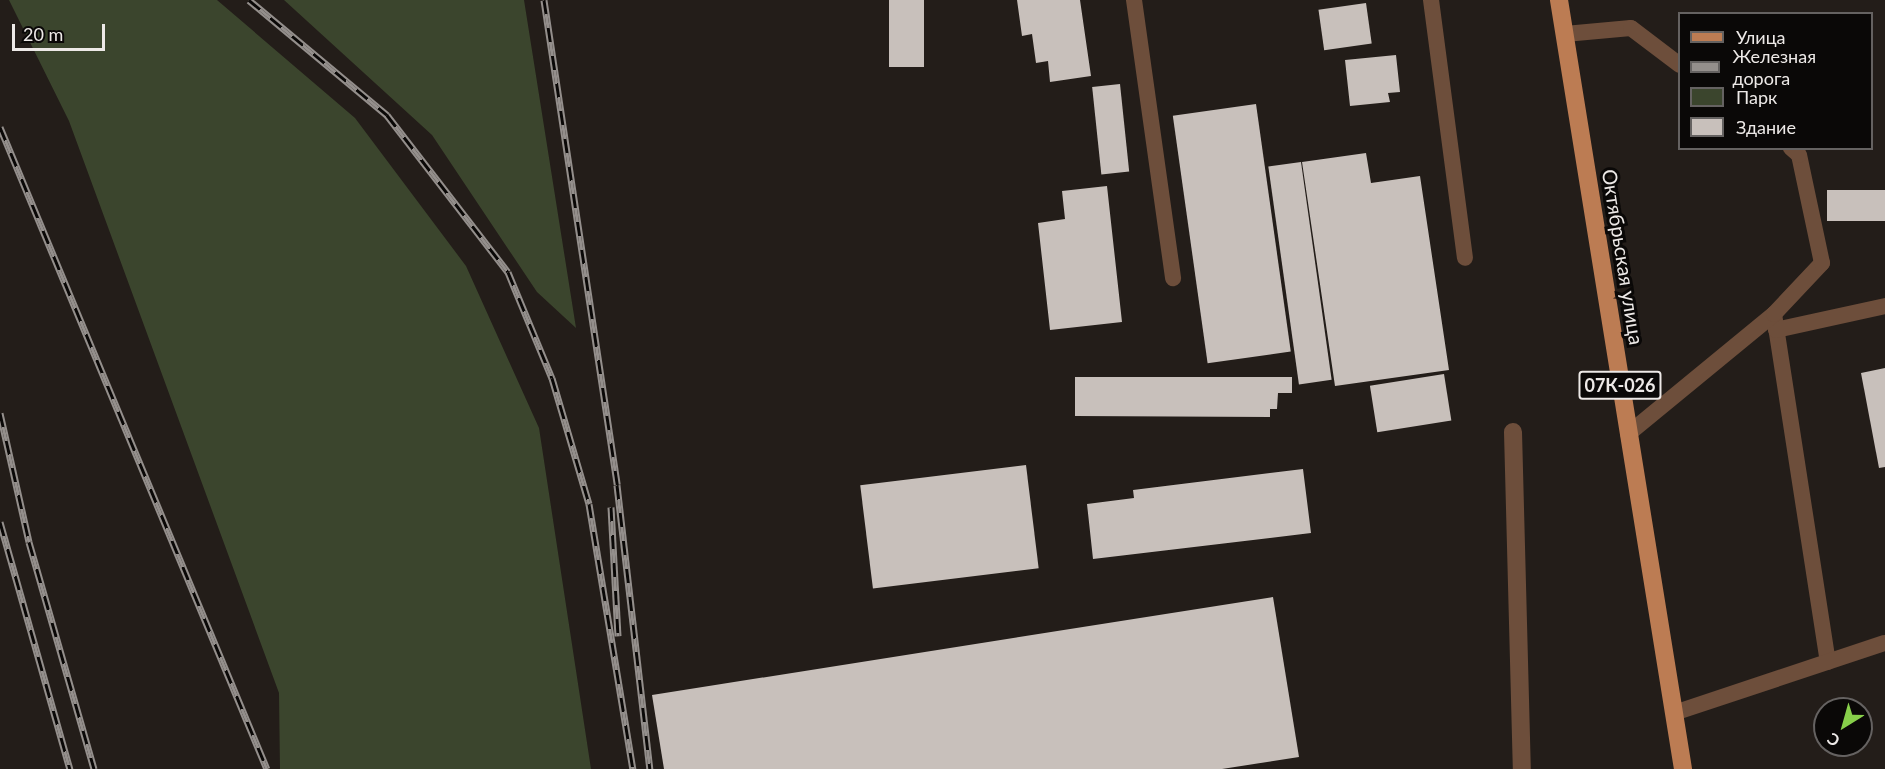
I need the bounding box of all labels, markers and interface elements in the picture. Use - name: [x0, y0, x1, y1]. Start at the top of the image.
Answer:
- scale bar: [15, 12, 108, 50]
- legend: [1678, 12, 1873, 150]
- text: 20 m: [23, 23, 63, 45]
- text: Улица: [1736, 26, 1786, 48]
- text: Железная дорога: [1732, 45, 1816, 89]
- text: Парк: [1736, 86, 1777, 108]
- text: Здание: [1736, 116, 1796, 138]
- street label: Октябрьская улица: [1597, 167, 1649, 347]
- road number: 07К-026: [1578, 370, 1662, 400]
- north arrow: [1813, 697, 1873, 757]
- text: С: [1823, 729, 1843, 751]

